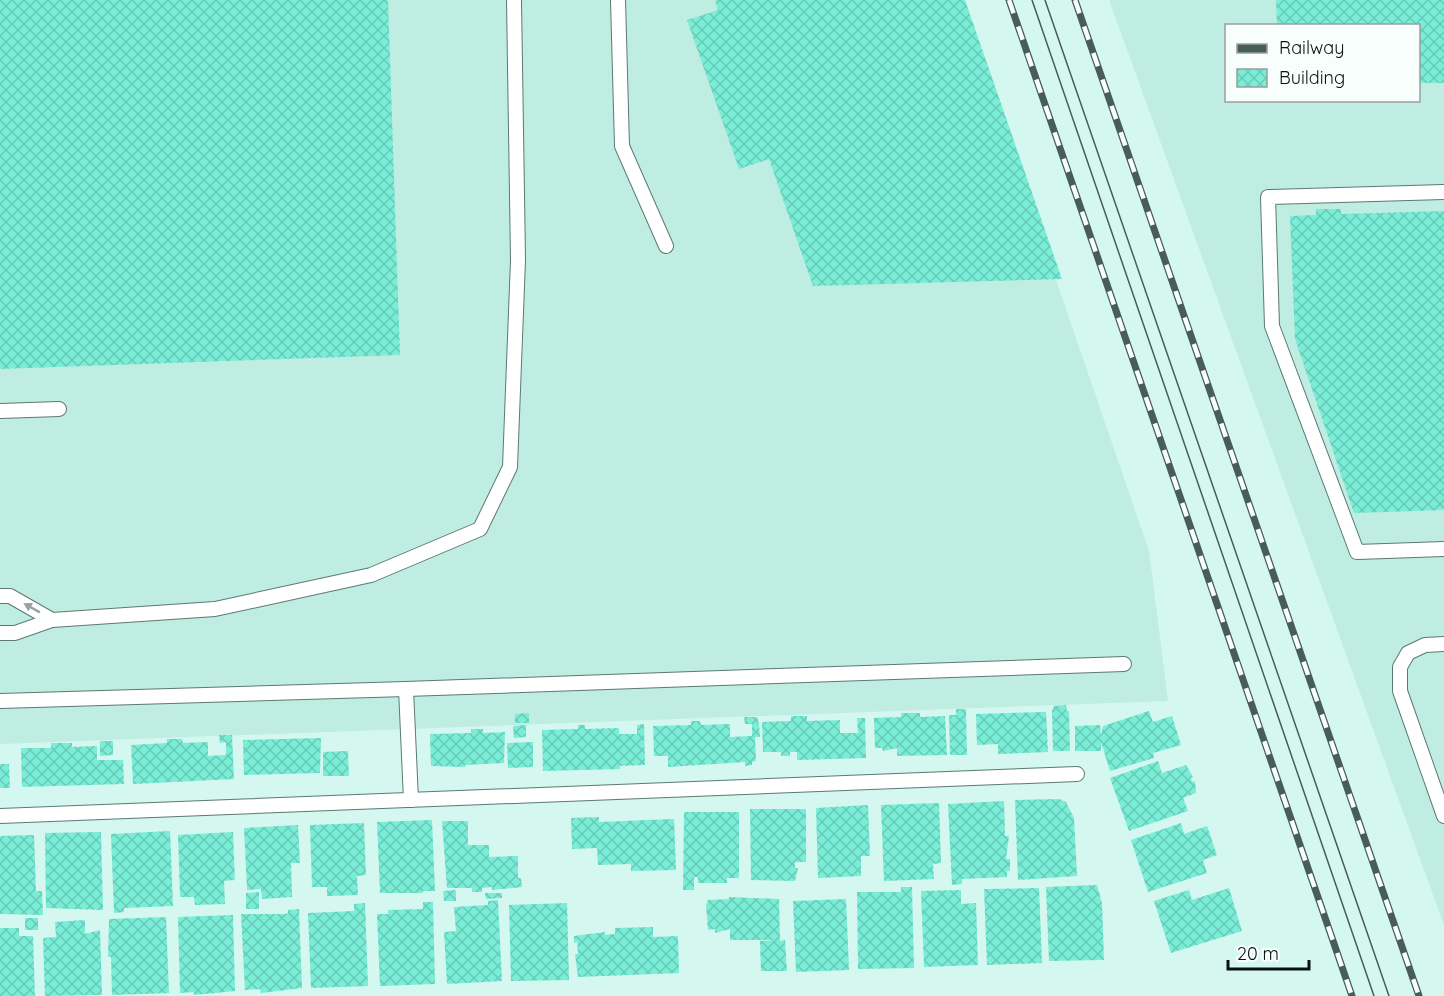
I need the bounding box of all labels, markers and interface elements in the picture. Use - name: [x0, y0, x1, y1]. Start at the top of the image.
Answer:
- legend: [1225, 24, 1420, 102]
- text: Railway: [1279, 36, 1345, 59]
- text: Building: [1279, 66, 1345, 89]
- one-way arrow: [24, 604, 41, 614]
- scale bar: [1228, 933, 1309, 971]
- text: 20 m: [1237, 942, 1279, 965]

